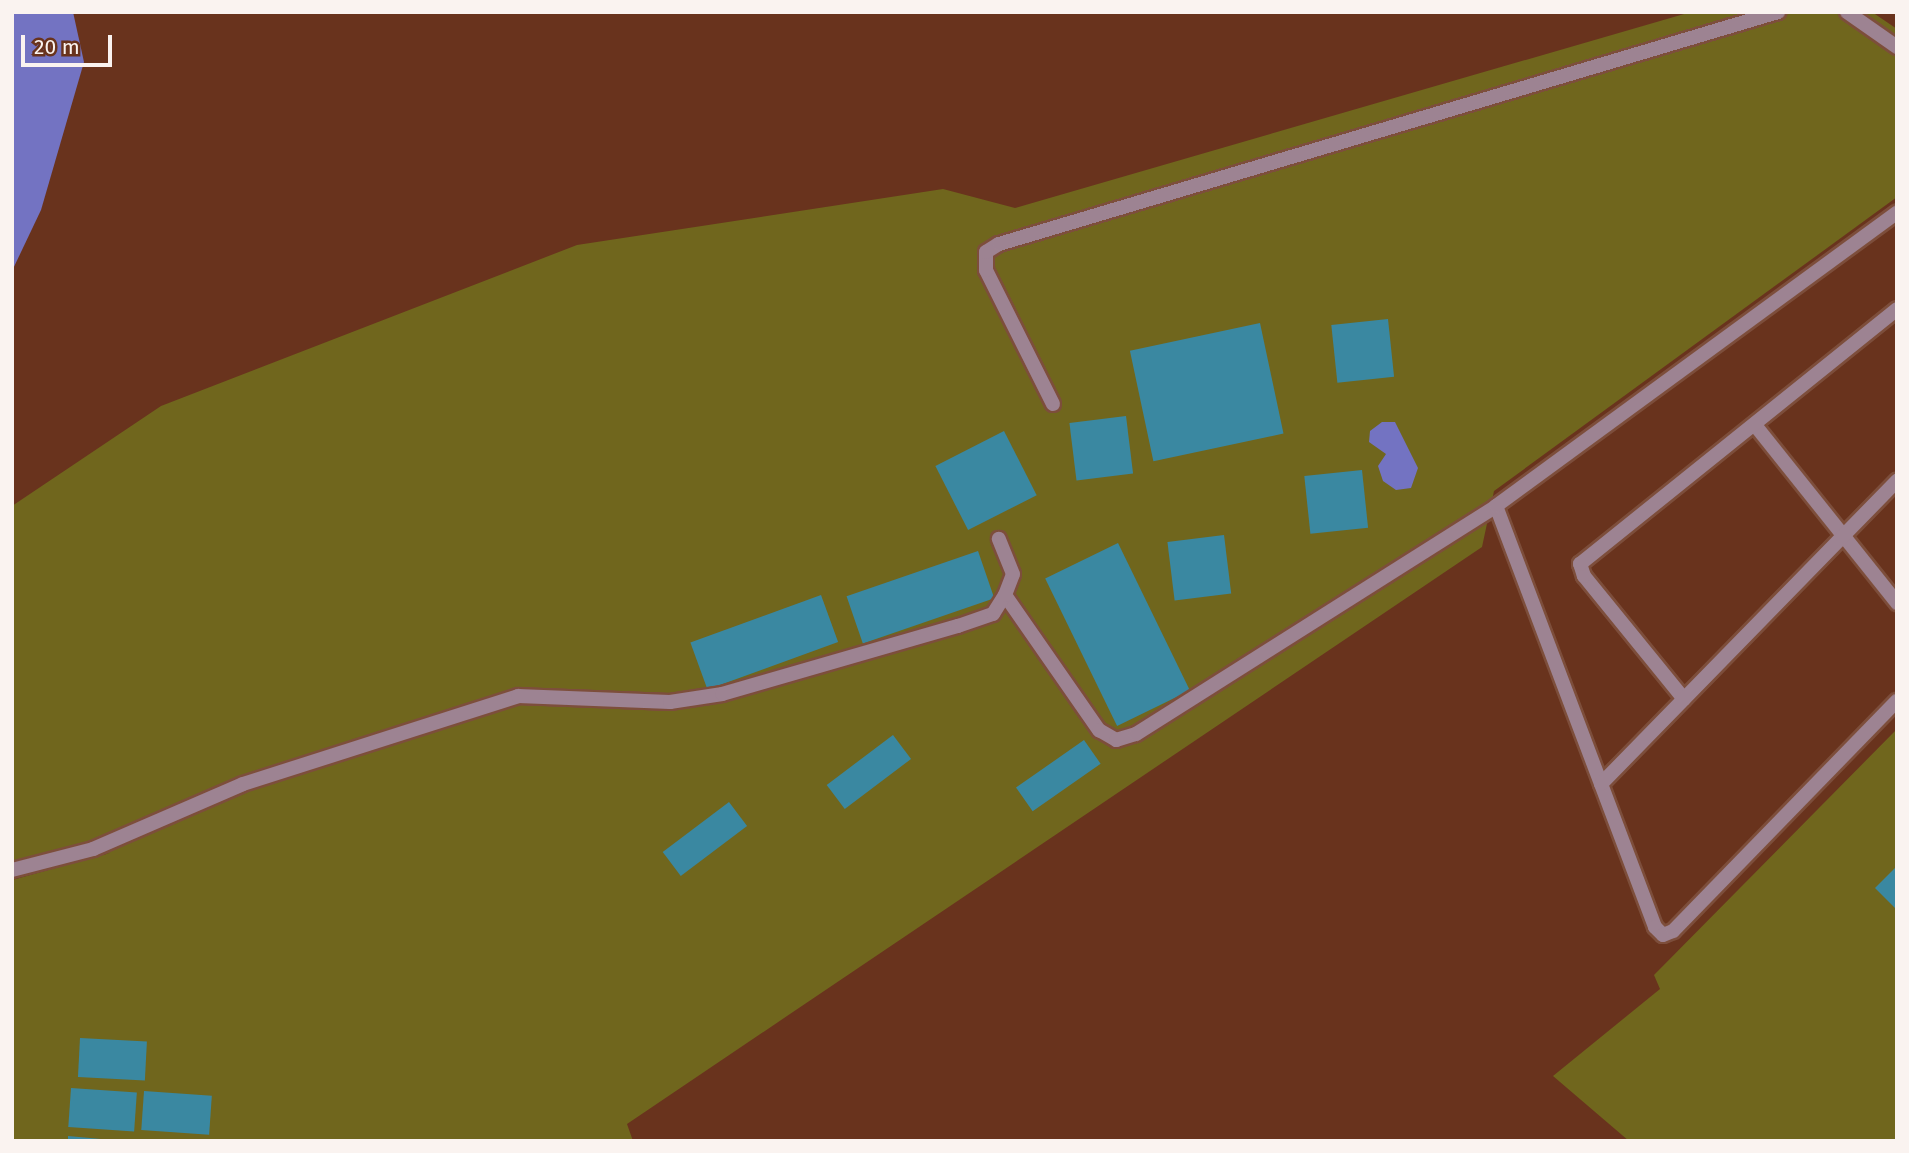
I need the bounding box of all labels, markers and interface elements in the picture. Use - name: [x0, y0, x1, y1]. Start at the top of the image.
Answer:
- scale bar: [24, 21, 116, 65]
- text: 20 m: [34, 34, 80, 60]

